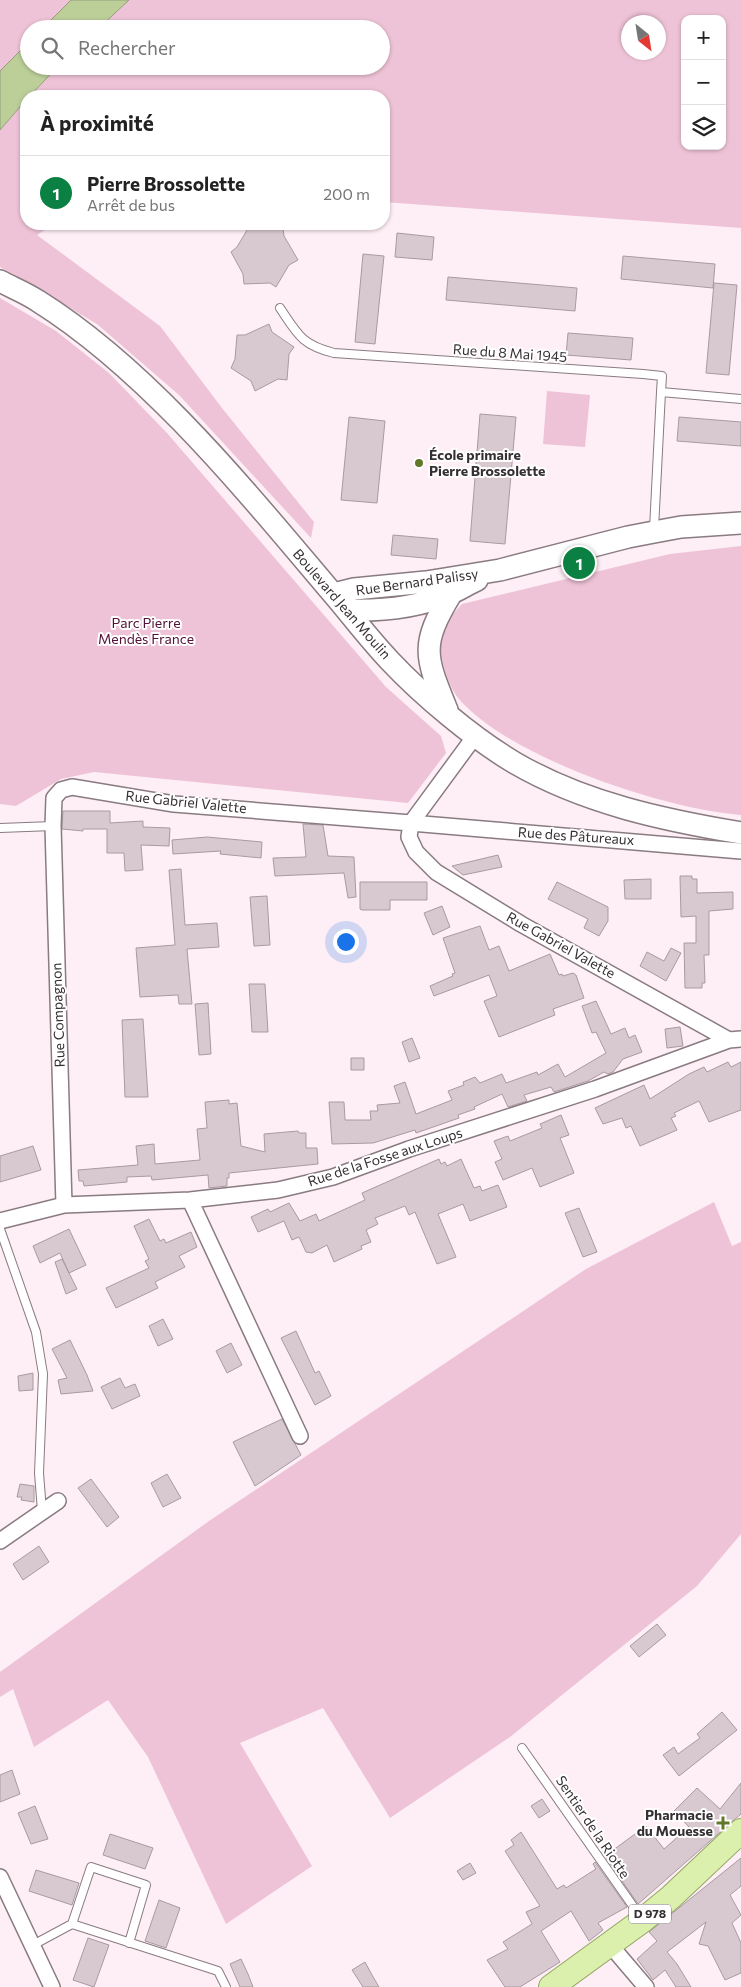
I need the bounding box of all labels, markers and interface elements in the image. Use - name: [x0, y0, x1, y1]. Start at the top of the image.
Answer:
- north arrow: [621, 15, 666, 60]
- map controls: [681, 15, 726, 150]
- button: +: [681, 15, 726, 60]
- search box: [20, 20, 390, 75]
- icon: search: [38, 34, 66, 62]
- text: Rechercher: [78, 36, 176, 59]
- button: −: [681, 60, 726, 105]
- button: layers: [681, 105, 726, 150]
- text: À proximité: [40, 110, 154, 135]
- text: Pierre Brossolette: [87, 172, 245, 195]
- text: 1: [52, 184, 60, 203]
- text: 200 m: [323, 184, 370, 203]
- text: Arrêt de bus: [87, 195, 175, 214]
- street label: Rue du 8 Mai 1945: [452, 340, 568, 365]
- place label: École primaire Pierre Brossolette: [429, 446, 545, 479]
- marker: École primaire Pierre Brossolette: [413, 457, 425, 469]
- pin: 1: [563, 544, 595, 582]
- street label: Boulevard Jean Moulin: [290, 545, 395, 662]
- street label: Rue Bernard Palissy: [354, 564, 479, 599]
- park label: Parc Pierre Mendès France: [98, 614, 194, 647]
- street label: Rue Gabriel Valette: [125, 787, 247, 816]
- street label: Rue des Pâtureaux: [517, 823, 635, 848]
- street label: Rue Gabriel Valette: [504, 908, 619, 981]
- your location: [333, 929, 359, 955]
- street label: Rue Compagnon: [47, 962, 68, 1068]
- street label: Rue de la Fosse aux Loups: [305, 1123, 464, 1190]
- street label: Sentier de la Riotte: [553, 1772, 634, 1881]
- place label: Pharmacie du Mouesse: [637, 1806, 713, 1839]
- marker: Pharmacie du Mouesse: [717, 1817, 729, 1829]
- road number: D 978: [629, 1905, 671, 1924]

